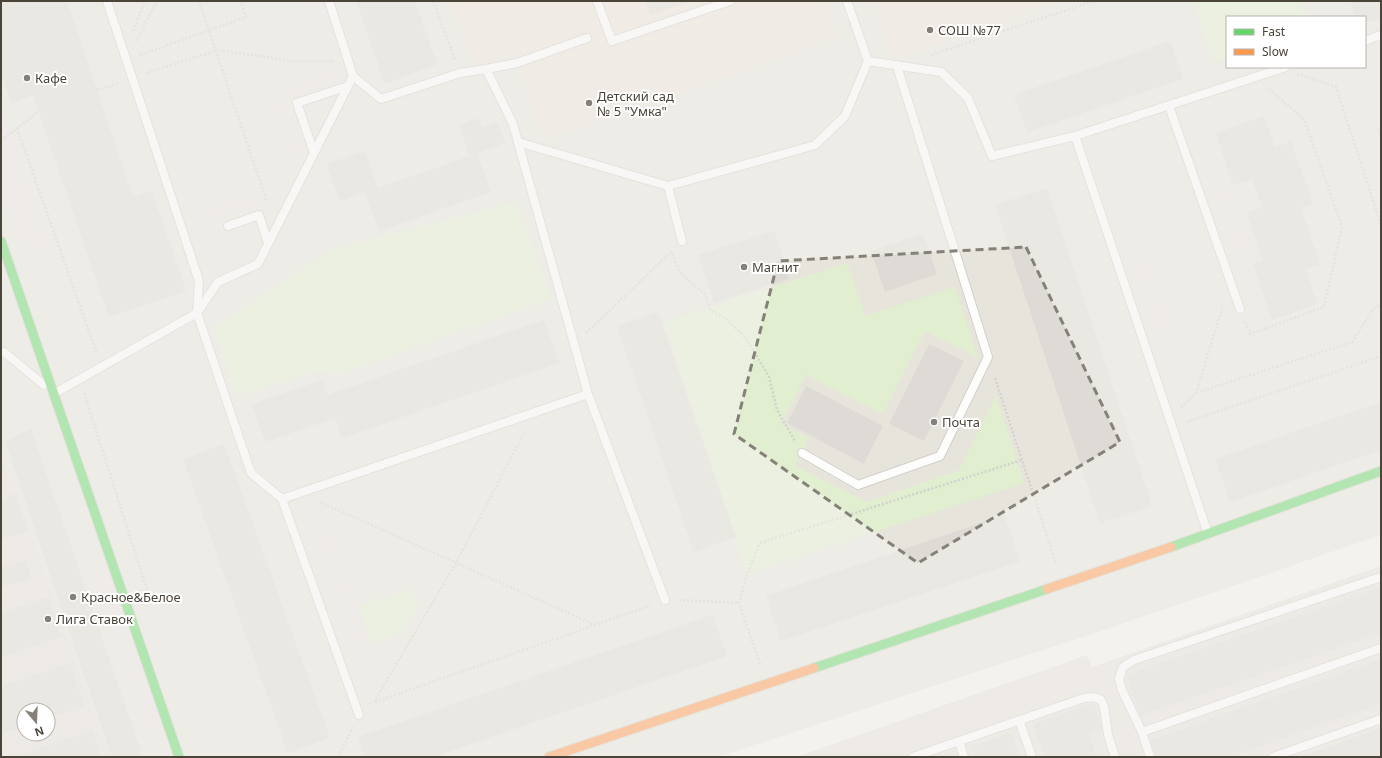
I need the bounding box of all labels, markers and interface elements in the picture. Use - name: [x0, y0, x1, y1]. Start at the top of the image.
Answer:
- legend: [1226, 16, 1366, 68]
- place label: СОШ №77: [938, 21, 1001, 39]
- text: Fast: [1262, 23, 1286, 40]
- marker: СОШ №77: [925, 25, 935, 35]
- text: Slow: [1262, 43, 1289, 60]
- place label: Кафе: [35, 69, 67, 87]
- marker: Кафе: [22, 73, 32, 83]
- place label: Детский сад № 5 "Умка": [597, 87, 674, 120]
- marker: Детский сад № 5 "Умка": [584, 98, 594, 108]
- place label: Магнит: [752, 258, 799, 276]
- marker: Магнит: [739, 262, 749, 272]
- place label: Почта: [942, 413, 980, 431]
- marker: Почта: [929, 417, 939, 427]
- place label: Красное&Белое: [81, 588, 181, 606]
- marker: Красное&Белое: [68, 592, 78, 602]
- place label: Лига Ставок: [56, 610, 133, 628]
- marker: Лига Ставок: [43, 614, 53, 624]
- north arrow: [16, 702, 56, 742]
- text: N: [33, 723, 46, 740]

